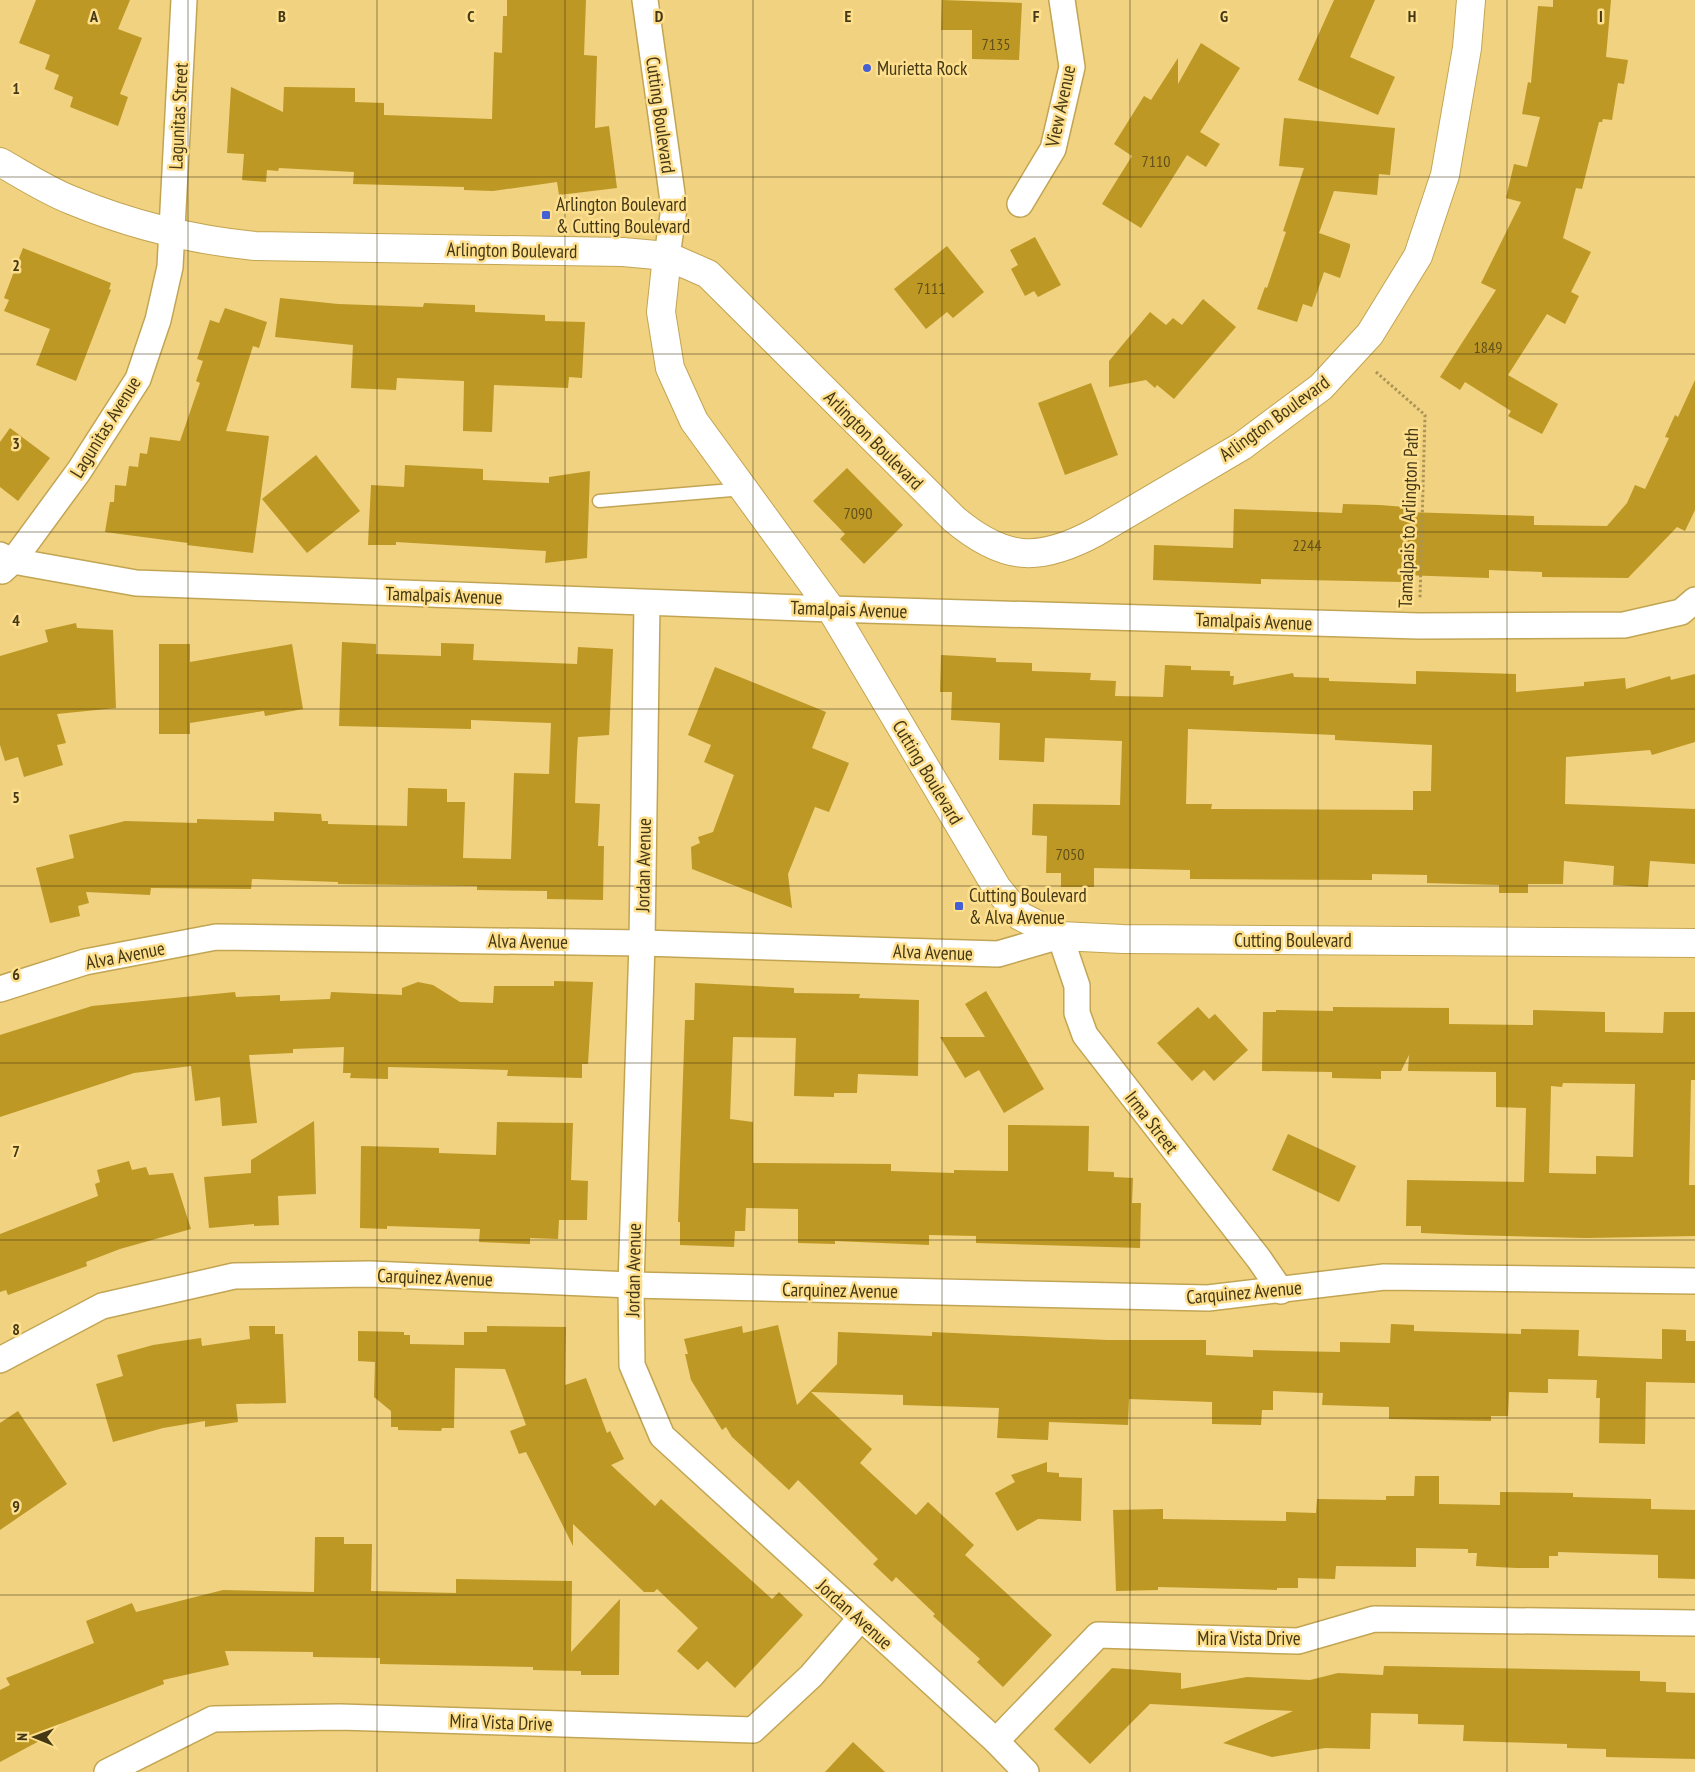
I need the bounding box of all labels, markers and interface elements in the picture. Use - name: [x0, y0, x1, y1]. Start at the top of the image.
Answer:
- text: A: [89, 6, 99, 26]
- text: B: [278, 6, 286, 26]
- text: C: [467, 6, 475, 26]
- text: D: [655, 6, 664, 26]
- text: E: [845, 6, 852, 26]
- text: F: [1033, 6, 1040, 26]
- text: G: [1220, 6, 1228, 26]
- text: H: [1408, 6, 1416, 26]
- text: I: [1599, 6, 1603, 26]
- house number: 7135: [982, 34, 1010, 54]
- street label: Cutting Boulevard: [641, 55, 681, 175]
- place label: Murietta Rock: [877, 56, 968, 80]
- street label: Lagunitas Street: [163, 61, 193, 170]
- marker: Murietta Rock: [861, 62, 873, 74]
- street label: View Avenue: [1039, 63, 1080, 150]
- text: 1: [12, 78, 20, 98]
- house number: 7110: [1142, 151, 1170, 171]
- place label: Arlington Boulevard & Cutting Boulevard: [556, 192, 690, 238]
- marker: Arlington Boulevard & Cutting Boulevard: [540, 209, 552, 221]
- street label: Arlington Boulevard: [446, 237, 578, 263]
- text: 2: [12, 255, 20, 275]
- house number: 7111: [917, 278, 945, 298]
- house number: 1849: [1474, 337, 1502, 357]
- street label: Arlington Boulevard: [1214, 370, 1334, 466]
- street label: Lagunitas Avenue: [64, 372, 146, 482]
- street label: Arlington Boulevard: [819, 385, 929, 495]
- street label: Tamalpais to Arlington Path: [1393, 427, 1423, 609]
- text: 3: [12, 433, 20, 453]
- house number: 7090: [844, 503, 872, 523]
- house number: 2244: [1293, 535, 1321, 555]
- street label: Tamalpais Avenue: [385, 581, 503, 609]
- street label: Tamalpais Avenue: [790, 595, 908, 623]
- street label: Tamalpais Avenue: [1195, 607, 1313, 635]
- text: 4: [12, 610, 20, 630]
- street label: Cutting Boulevard: [887, 715, 969, 829]
- text: 5: [12, 787, 20, 807]
- street label: Jordan Avenue: [630, 818, 656, 913]
- house number: 7050: [1056, 844, 1084, 864]
- place label: Cutting Boulevard & Alva Avenue: [969, 883, 1087, 929]
- marker: Cutting Boulevard & Alva Avenue: [953, 900, 965, 912]
- street label: Alva Avenue: [488, 928, 568, 954]
- street label: Cutting Boulevard: [1234, 928, 1352, 952]
- street label: Alva Avenue: [83, 936, 167, 974]
- street label: Alva Avenue: [893, 939, 974, 965]
- text: 6: [12, 964, 20, 984]
- street label: Irma Street: [1120, 1086, 1184, 1159]
- text: 7: [12, 1141, 20, 1161]
- street label: Jordan Avenue: [620, 1223, 646, 1318]
- street label: Carquinez Avenue: [377, 1263, 493, 1291]
- street label: Carquinez Avenue: [1185, 1275, 1303, 1309]
- street label: Carquinez Avenue: [782, 1277, 898, 1303]
- text: 8: [12, 1319, 20, 1339]
- text: 9: [12, 1496, 20, 1516]
- street label: Jordan Avenue: [811, 1573, 898, 1654]
- street label: Mira Vista Drive: [1197, 1626, 1301, 1650]
- street label: Mira Vista Drive: [449, 1708, 553, 1736]
- north arrow: [10, 1712, 60, 1762]
- text: N: [13, 1733, 31, 1741]

